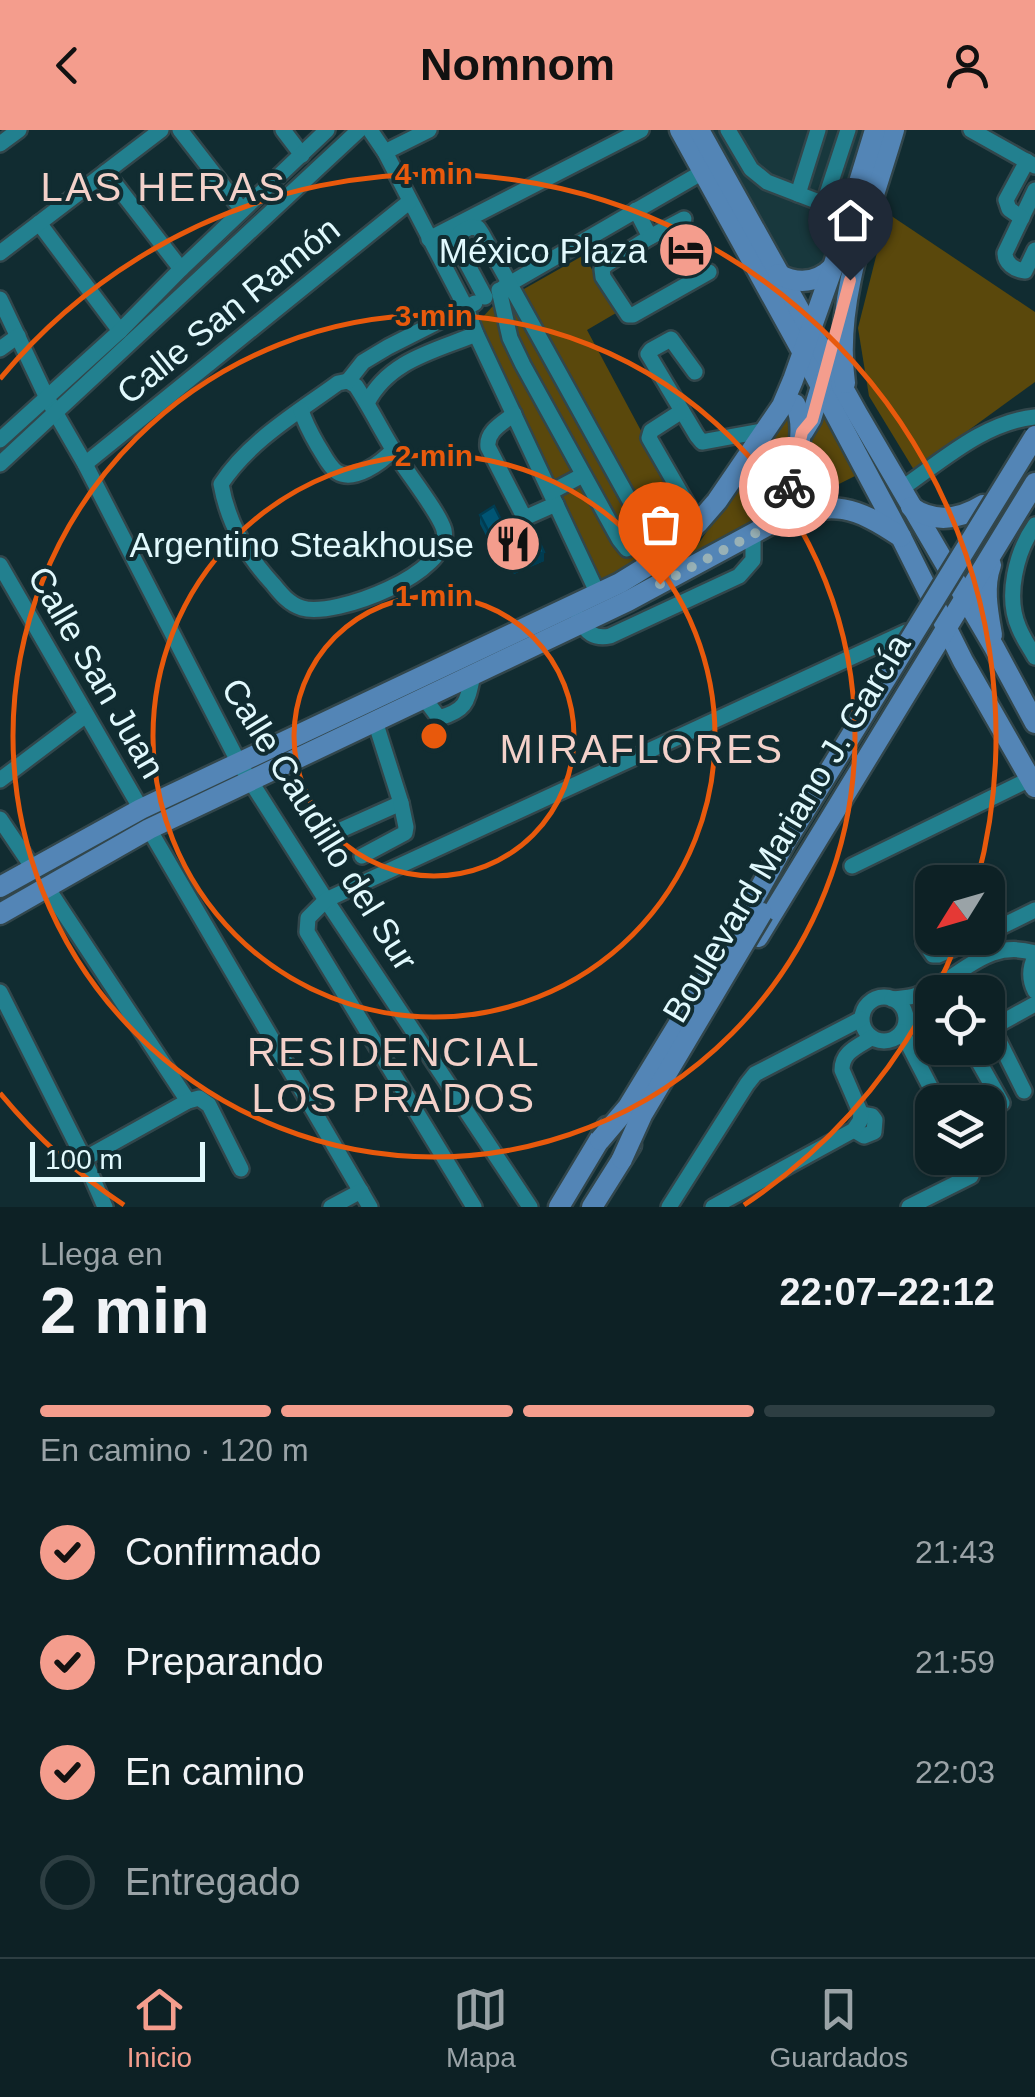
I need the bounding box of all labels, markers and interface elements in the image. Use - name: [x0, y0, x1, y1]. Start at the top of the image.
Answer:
- icon: back: [40, 38, 95, 93]
- icon: person: [940, 38, 995, 93]
- text: Nomnom: [420, 39, 615, 90]
- text: 4 min: [395, 157, 473, 190]
- district label: LAS HERAS: [40, 165, 288, 209]
- pin: [808, 178, 893, 281]
- icon: home: [823, 193, 878, 248]
- street label: Calle San Ramón: [109, 209, 347, 411]
- hotel icon: México Plaza: [656, 220, 716, 280]
- place label: México Plaza: [439, 231, 648, 270]
- text: 3 min: [395, 299, 473, 332]
- courier: [739, 437, 839, 537]
- text: 2 min: [395, 439, 473, 472]
- icon: bike: [762, 460, 817, 515]
- pin: [618, 482, 703, 585]
- icon: bag: [633, 497, 688, 552]
- restaurant icon: Argentino Steakhouse: [483, 514, 543, 574]
- place label: Argentino Steakhouse: [130, 525, 474, 564]
- street label: Calle San Juan: [21, 559, 173, 785]
- text: 1 min: [395, 579, 473, 612]
- street label: Boulevard Mariano J. García: [655, 627, 918, 1029]
- street label: Calle Caudillo del Sur: [214, 671, 426, 977]
- centre of rings: [416, 718, 452, 754]
- district label: MIRAFLORES: [499, 727, 785, 771]
- north arrow: [915, 865, 1005, 955]
- map controls: [915, 865, 1005, 1175]
- button: locate: [915, 975, 1005, 1065]
- district label: RESIDENCIAL LOS PRADOS: [247, 1030, 541, 1120]
- button: layers: [915, 1085, 1005, 1175]
- scale bar: [30, 1137, 205, 1182]
- text: 100 m: [45, 1144, 123, 1175]
- text: Llega en: [40, 1236, 163, 1272]
- text: 22:07–22:12: [779, 1271, 995, 1313]
- text: 2 min: [40, 1274, 210, 1347]
- text: En camino · 120 m: [40, 1432, 309, 1468]
- icon: check: [40, 1525, 95, 1580]
- text: Confirmado: [125, 1531, 321, 1573]
- text: 21:43: [915, 1534, 995, 1570]
- icon: check: [40, 1635, 95, 1690]
- text: Preparando: [125, 1641, 324, 1683]
- text: 21:59: [915, 1644, 995, 1680]
- icon: check: [40, 1745, 95, 1800]
- text: En camino: [125, 1751, 305, 1793]
- text: 22:03: [915, 1754, 995, 1790]
- text: Entregado: [125, 1861, 300, 1903]
- tab: Inicio: [127, 1982, 192, 2074]
- tab: Mapa: [446, 1982, 516, 2074]
- tab: Guardados: [770, 1982, 908, 2074]

